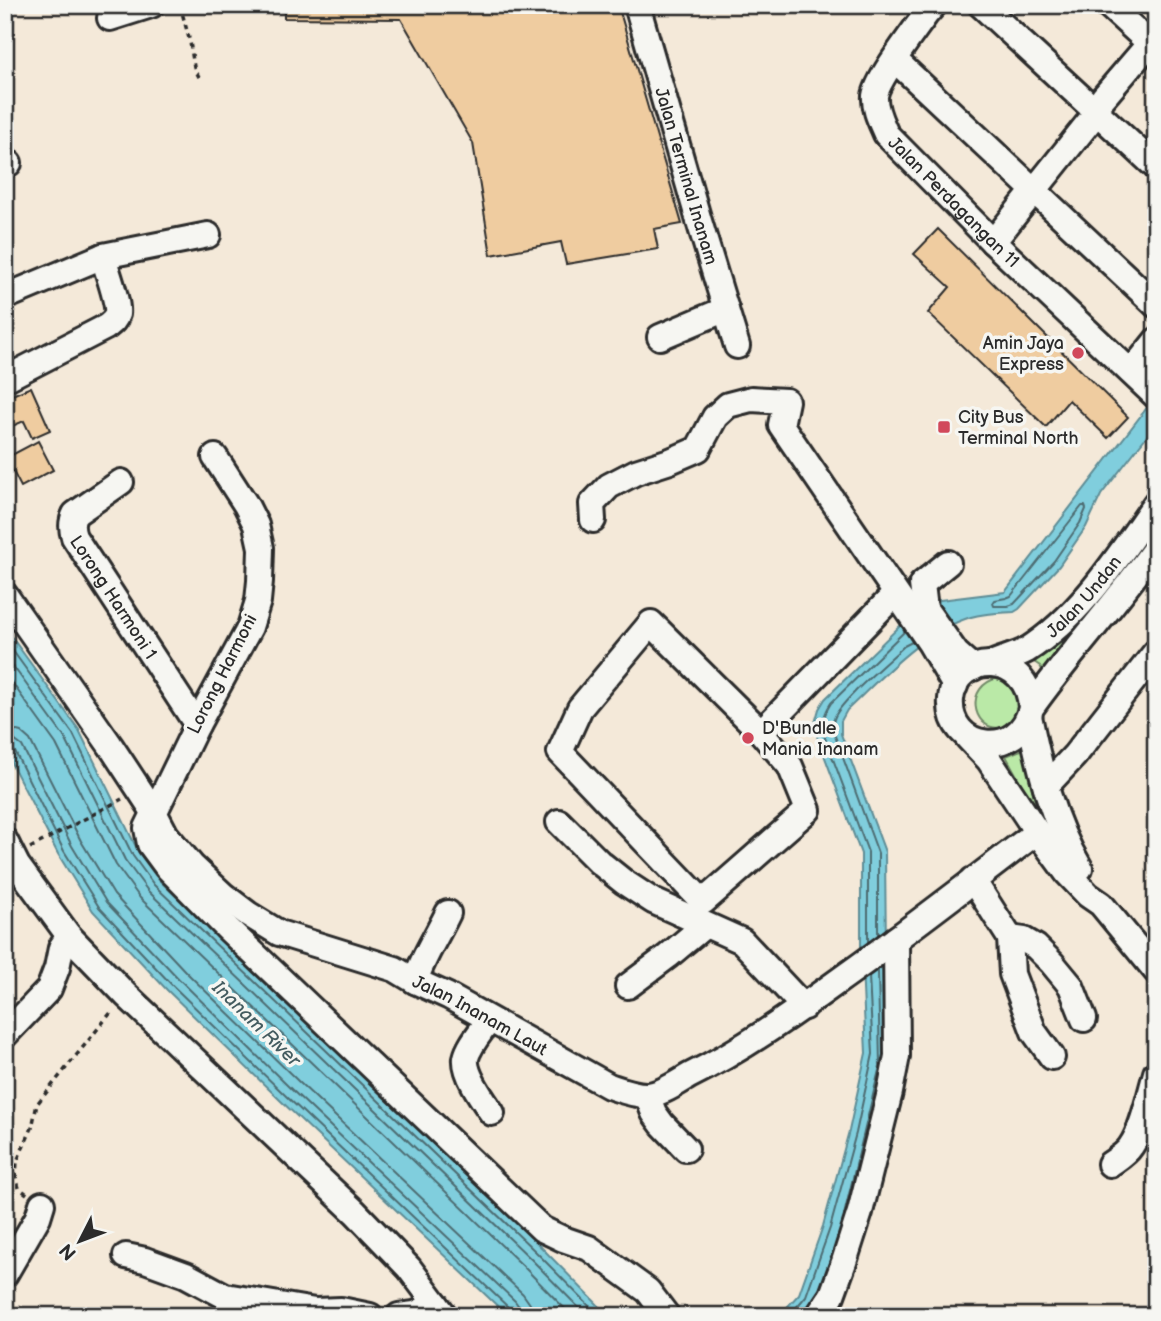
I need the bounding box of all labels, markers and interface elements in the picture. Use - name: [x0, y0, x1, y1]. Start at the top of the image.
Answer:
- street label: Jalan Terminal Inanam: [650, 85, 722, 267]
- street label: Jalan Perdagangan 11: [884, 132, 1023, 272]
- place label: Amin Jaya Express: [983, 333, 1064, 375]
- marker: Amin Jaya Express: [1070, 345, 1086, 361]
- place label: City Bus Terminal North: [958, 407, 1078, 449]
- marker: City Bus Terminal North: [936, 419, 952, 435]
- street label: Lorong Harmoni 1: [65, 532, 161, 663]
- street label: Jalan Undan: [1042, 552, 1126, 642]
- street label: Lorong Harmoni: [183, 611, 262, 737]
- place label: D'Bundle Mania Inanam: [762, 718, 878, 760]
- marker: D'Bundle Mania Inanam: [740, 730, 756, 746]
- street label: Jalan Inanam Laut: [409, 971, 551, 1061]
- water label: Inanam River: [206, 976, 306, 1073]
- north arrow: [46, 1206, 116, 1276]
- text: N: [55, 1238, 82, 1264]

